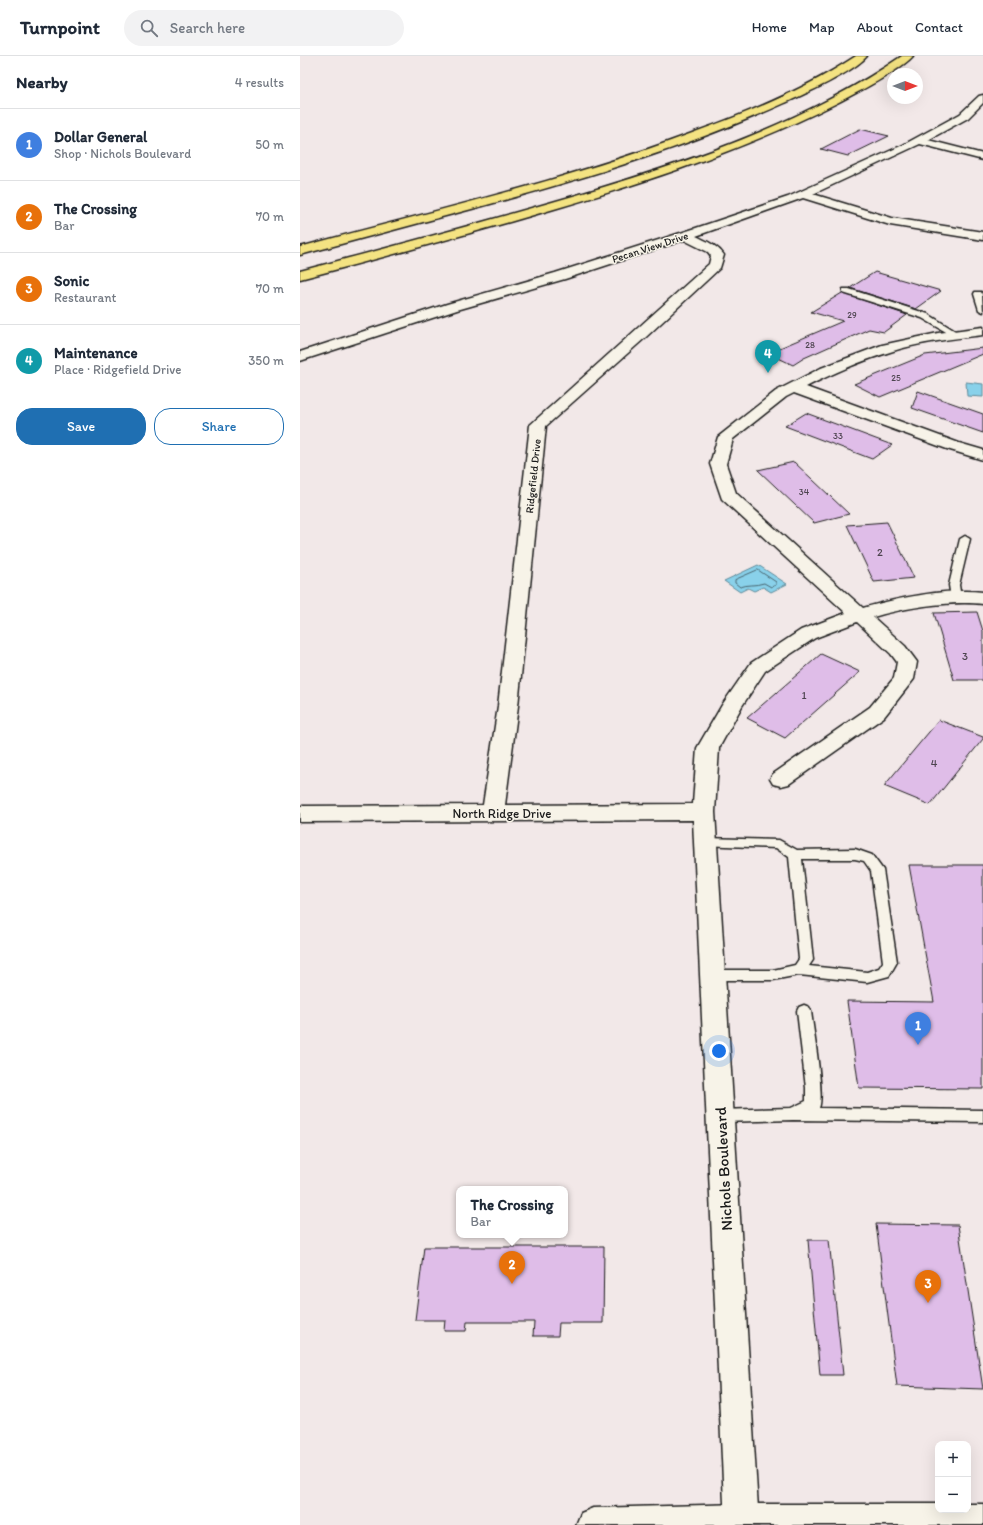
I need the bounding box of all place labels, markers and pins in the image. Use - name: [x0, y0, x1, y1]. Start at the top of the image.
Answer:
- pin: 4: [755, 340, 781, 373]
- pin: 1: [905, 1012, 931, 1045]
- pin: 2: [499, 1251, 525, 1284]
- pin: 3: [915, 1270, 941, 1303]

